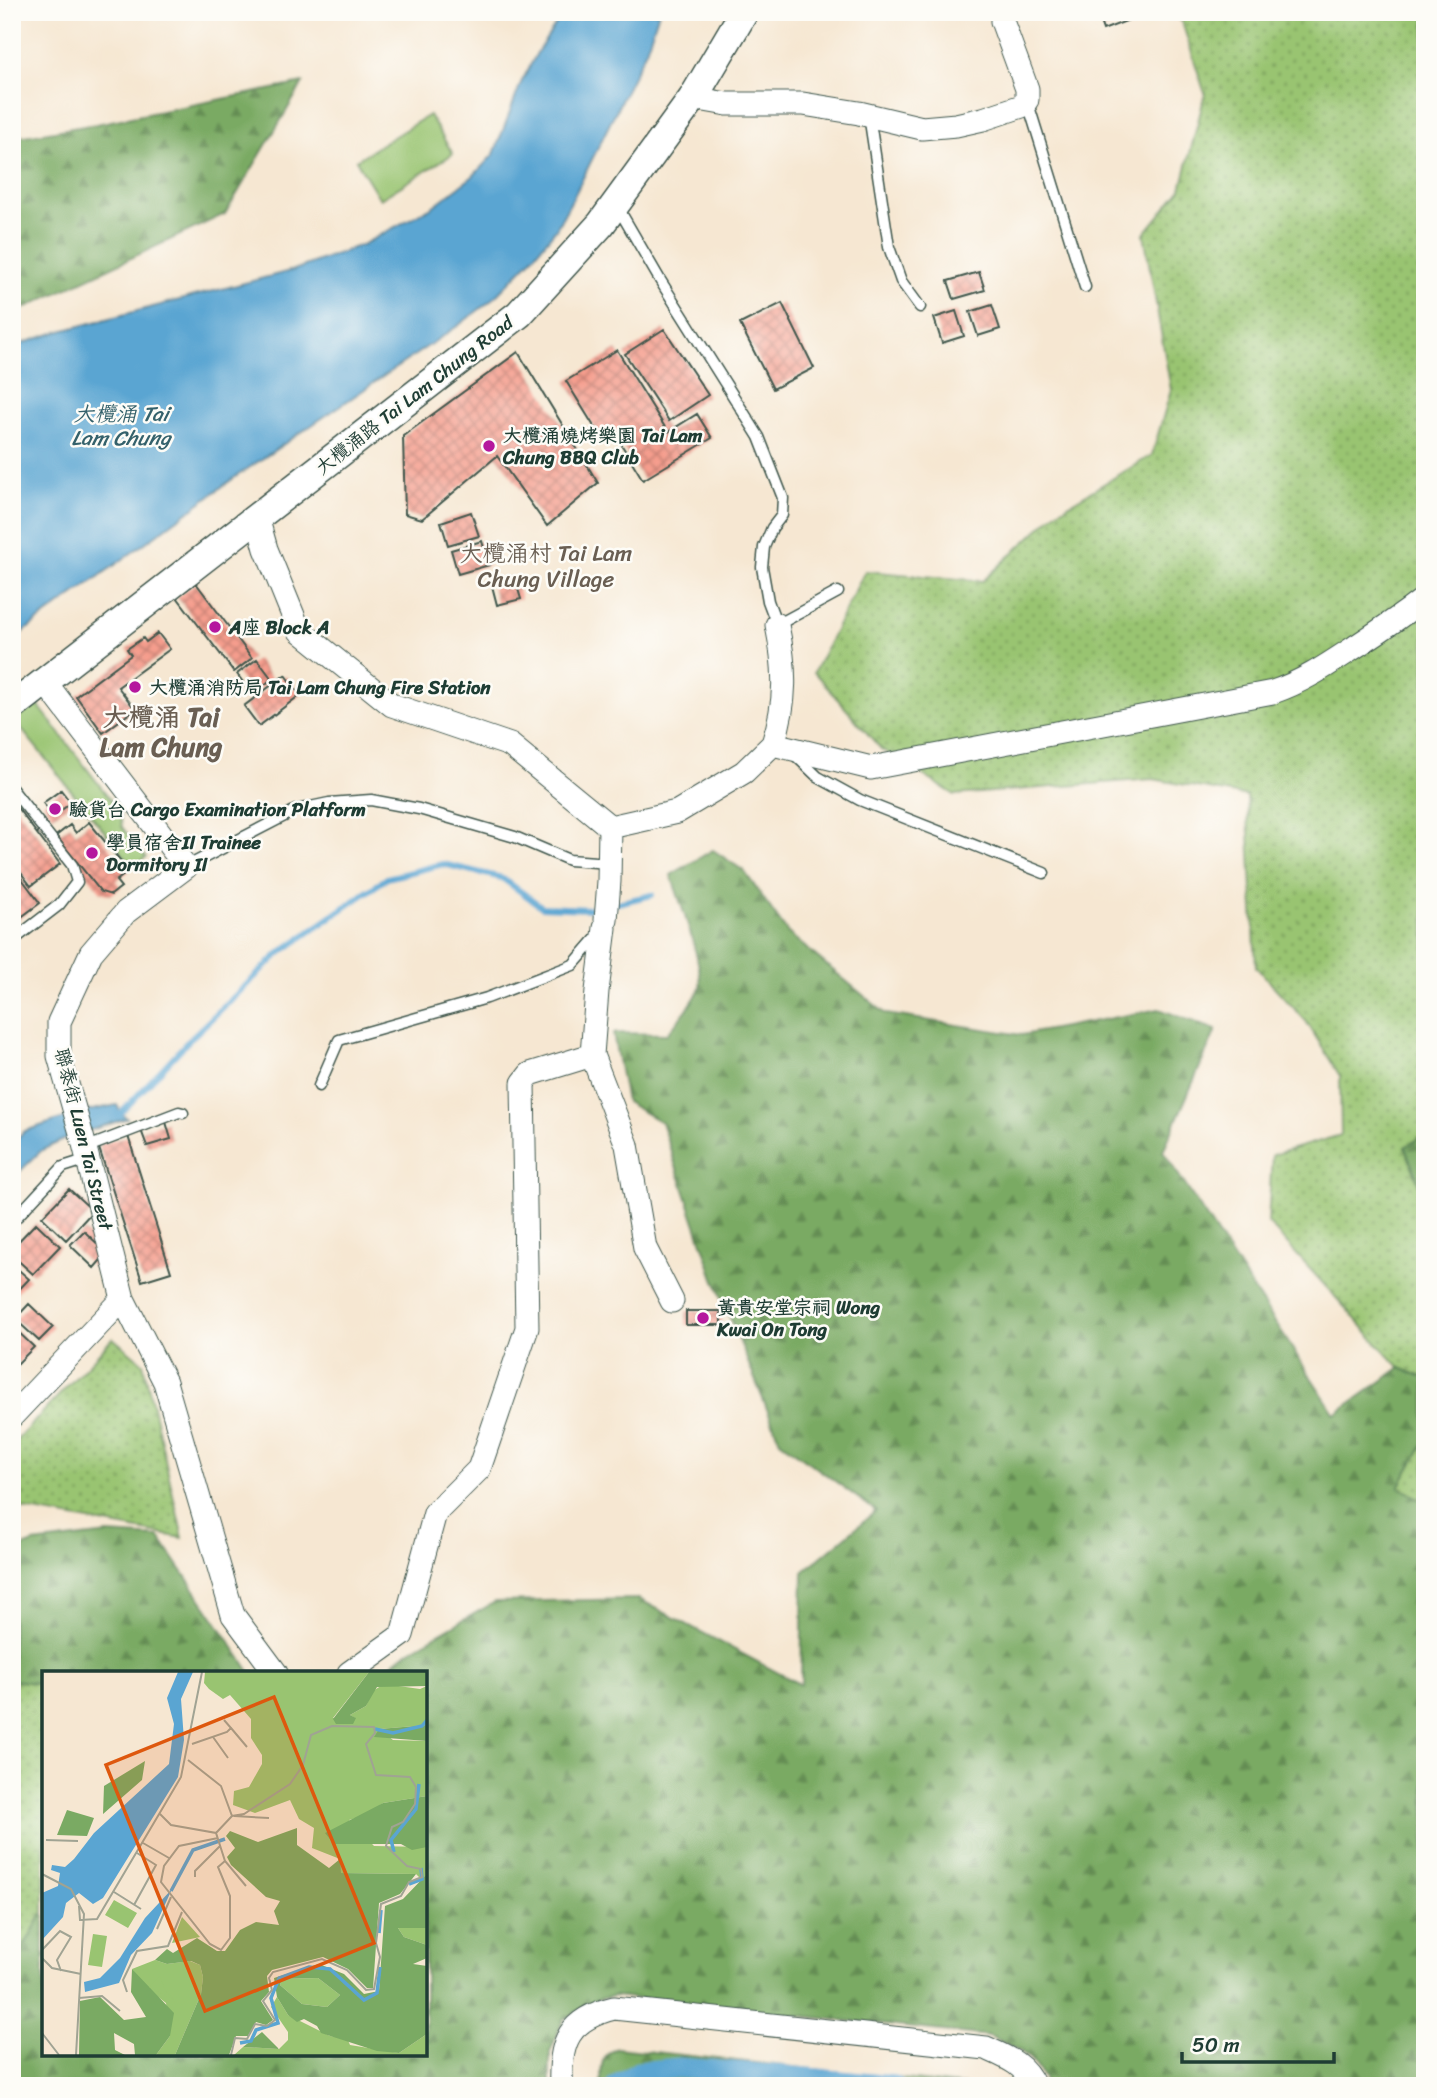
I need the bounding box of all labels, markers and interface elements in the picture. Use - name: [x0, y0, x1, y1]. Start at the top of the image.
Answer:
- street label: 大欖涌路 Tai Lam Chung Road: [308, 306, 521, 483]
- water label: 大欖涌 Tai Lam Chung: [71, 395, 173, 457]
- place label: 大欖涌燒烤樂園 Tai Lam Chung BBQ Club: [502, 419, 703, 474]
- marker: 大欖涌燒烤樂園 Tai Lam Chung BBQ Club: [481, 438, 497, 454]
- district label: 大欖涌村 Tai Lam Chung Village: [460, 533, 633, 600]
- place label: A座 Block A: [228, 611, 329, 644]
- marker: A座 Block A: [207, 619, 223, 635]
- place label: 大欖涌消防局 Tai Lam Chung Fire Station: [149, 671, 491, 704]
- marker: 大欖涌消防局 Tai Lam Chung Fire Station: [127, 679, 143, 695]
- district label: 大欖涌 Tai Lam Chung: [100, 694, 222, 770]
- place label: 驗貨台 Cargo Examination Platform: [69, 793, 366, 826]
- marker: 驗貨台 Cargo Examination Platform: [47, 801, 63, 817]
- place label: 學員宿舍II Trainee Dormitory II: [106, 826, 261, 881]
- marker: 學員宿舍II Trainee Dormitory II: [84, 845, 100, 861]
- street label: 聯泰街 Luen Tai Street: [45, 1044, 123, 1235]
- place label: 黃貴安堂宗祠 Wong Kwai On Tong: [716, 1291, 880, 1346]
- marker: 黃貴安堂宗祠 Wong Kwai On Tong: [695, 1310, 711, 1326]
- inset map: [42, 1671, 427, 2056]
- scale bar: [1182, 2021, 1334, 2065]
- text: 50 m: [1192, 2026, 1240, 2064]

